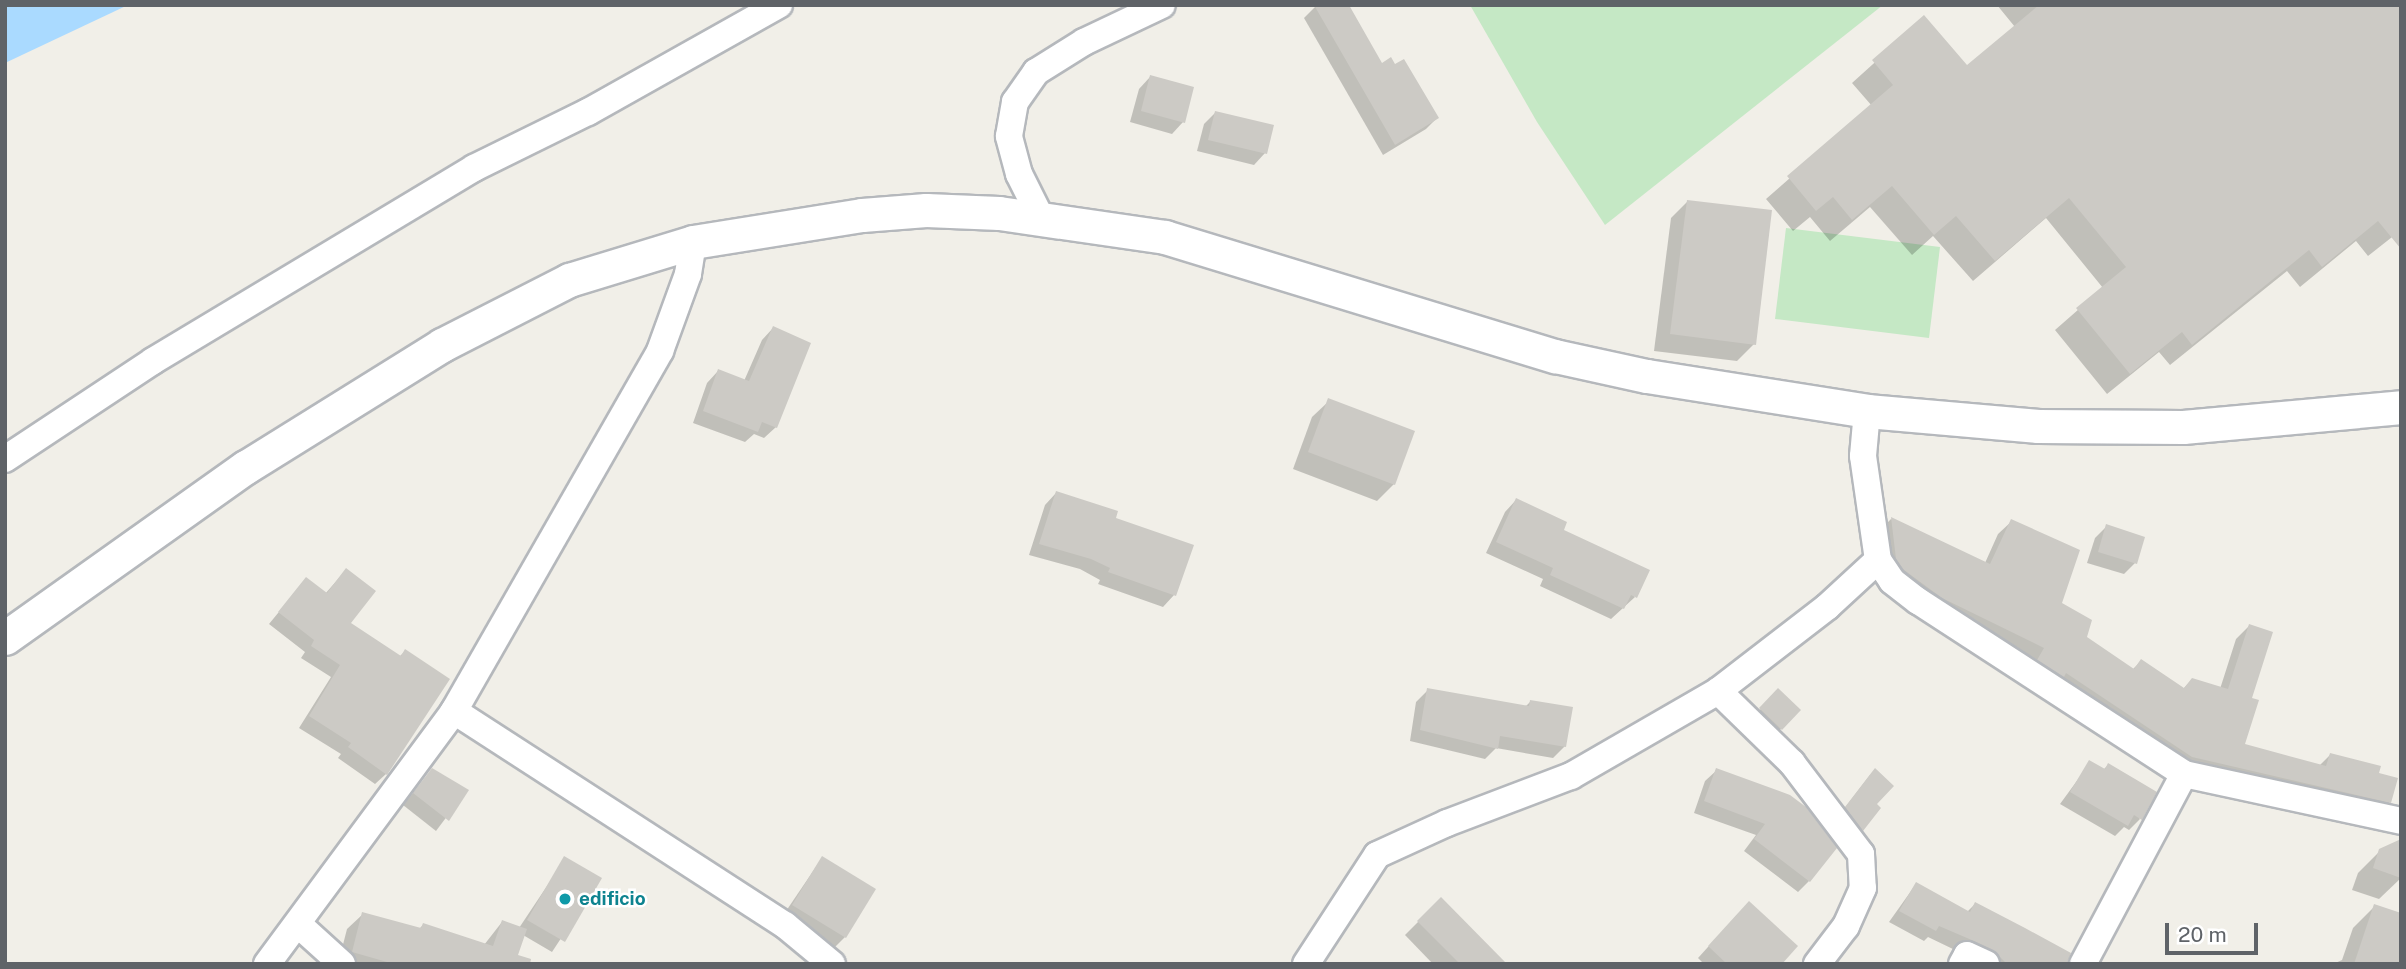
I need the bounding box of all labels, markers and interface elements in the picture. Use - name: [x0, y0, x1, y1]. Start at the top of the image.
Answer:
- place label: edificio: [579, 888, 646, 910]
- marker: edificio: [557, 891, 573, 907]
- scale bar: [2168, 909, 2261, 953]
- text: 20 m: [2178, 922, 2227, 947]

